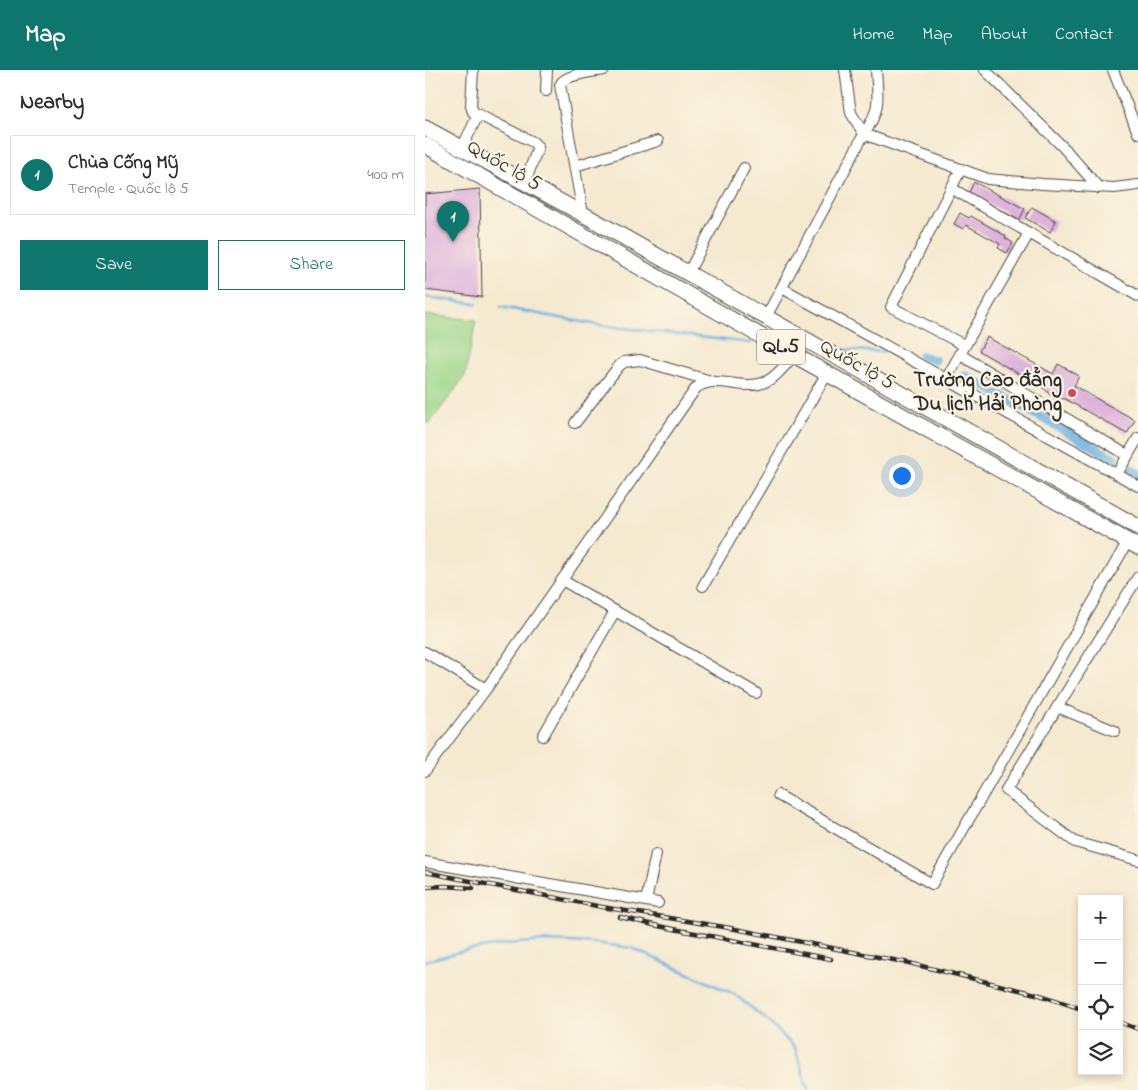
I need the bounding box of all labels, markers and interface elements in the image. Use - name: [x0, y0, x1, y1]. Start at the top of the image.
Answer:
- text: Map: [25, 18, 66, 53]
- text: Home: [853, 22, 894, 48]
- text: Map: [922, 22, 953, 48]
- text: About: [981, 22, 1027, 48]
- text: Contact: [1055, 22, 1113, 48]
- text: Nearby: [20, 88, 84, 118]
- street label: Quốc lộ 5: [461, 133, 547, 199]
- text: Chùa Cống Mỹ: [68, 150, 178, 177]
- text: 1: [34, 163, 40, 187]
- text: 400 m: [367, 163, 404, 187]
- text: Temple · Quốc lộ 5: [68, 177, 189, 201]
- pin: 1: [437, 201, 469, 242]
- button: Save: [20, 240, 208, 290]
- button: Share: [218, 240, 405, 290]
- road number: QL.5: [757, 330, 805, 364]
- street label: Quốc lộ 5: [814, 332, 900, 398]
- place label: Trường Cao đẳng Du lịch Hải Phòng: [913, 366, 1062, 422]
- marker: Trường Cao đẳng Du lịch Hải Phòng: [1066, 387, 1078, 399]
- your location: [889, 463, 915, 489]
- map controls: [1078, 895, 1123, 1075]
- button: +: [1078, 895, 1123, 940]
- button: −: [1078, 940, 1123, 985]
- button: locate: [1078, 985, 1123, 1030]
- button: layers: [1078, 1030, 1123, 1075]

